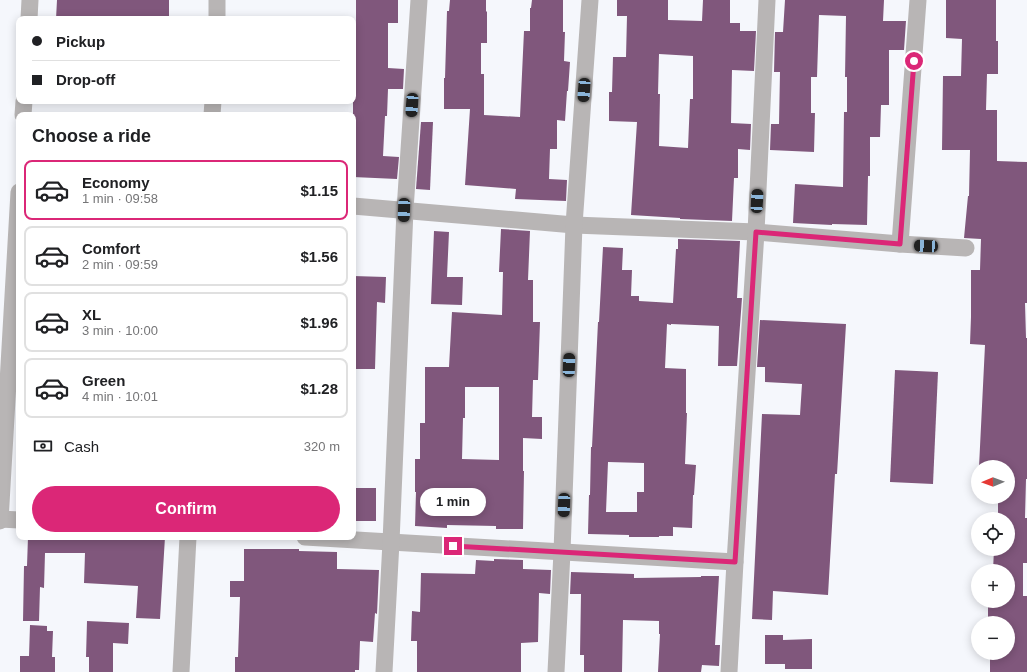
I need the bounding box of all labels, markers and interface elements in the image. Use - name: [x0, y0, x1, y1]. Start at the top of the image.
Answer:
- text: Pickup: [56, 33, 105, 50]
- route start: [905, 52, 923, 70]
- text: Drop-off: [56, 71, 115, 88]
- car: [577, 78, 591, 102]
- car: [405, 93, 419, 117]
- text: Choose a ride: [32, 126, 151, 146]
- icon: car: [34, 172, 70, 208]
- text: Economy: [82, 174, 150, 191]
- text: $1.15: [300, 182, 338, 199]
- car: [750, 189, 764, 213]
- text: 1 min · 09:58: [82, 191, 158, 206]
- car: [398, 198, 410, 222]
- icon: car: [34, 238, 70, 274]
- car: [914, 239, 938, 253]
- text: Comfort: [82, 240, 140, 257]
- text: $1.56: [300, 248, 338, 265]
- text: 2 min · 09:59: [82, 257, 158, 272]
- icon: car: [34, 304, 70, 340]
- text: XL: [82, 306, 101, 323]
- text: $1.96: [300, 314, 338, 331]
- text: 3 min · 10:00: [82, 323, 158, 338]
- car: [563, 353, 575, 377]
- icon: car: [34, 370, 70, 406]
- text: Green: [82, 372, 125, 389]
- text: $1.28: [300, 380, 338, 397]
- text: 4 min · 10:01: [82, 389, 158, 404]
- icon: cash: [32, 435, 54, 457]
- text: Cash: [64, 438, 99, 455]
- text: 320 m: [304, 439, 340, 454]
- north arrow: [971, 460, 1015, 504]
- map controls: [971, 460, 1015, 660]
- button: Confirm: [32, 486, 340, 532]
- callout: 1 min: [420, 488, 486, 516]
- car: [558, 493, 570, 517]
- text: 1 min: [436, 494, 470, 509]
- button: locate: [971, 512, 1015, 556]
- route end: [444, 537, 462, 555]
- button: +: [971, 564, 1015, 608]
- button: −: [971, 616, 1015, 660]

